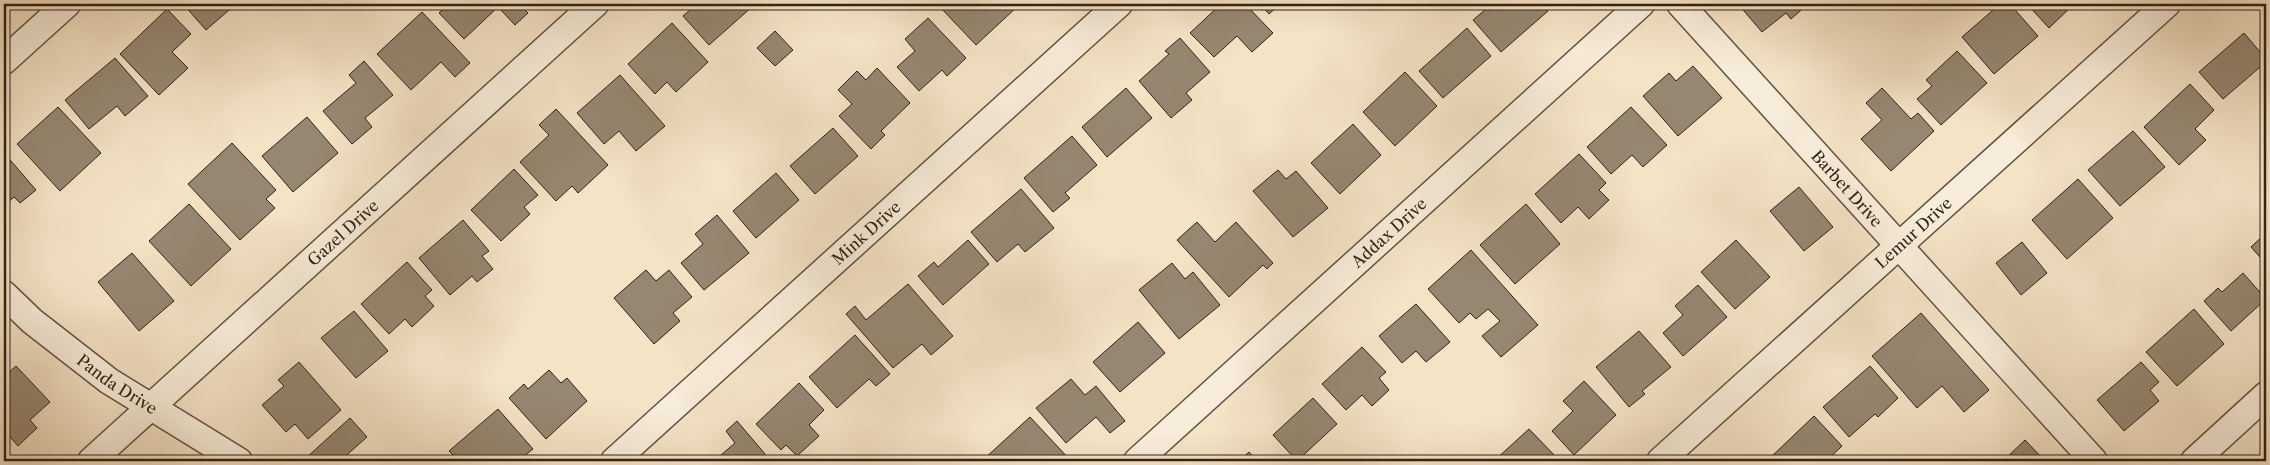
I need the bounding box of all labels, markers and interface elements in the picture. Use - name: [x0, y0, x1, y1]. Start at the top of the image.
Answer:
- street label: Barbet Drive: [1807, 146, 1887, 231]
- street label: Addax Drive: [1346, 193, 1431, 272]
- street label: Lemur Drive: [1871, 193, 1956, 272]
- street label: Gazel Drive: [303, 195, 383, 270]
- street label: Mink Drive: [828, 197, 905, 269]
- street label: Panda Drive: [73, 350, 161, 418]

